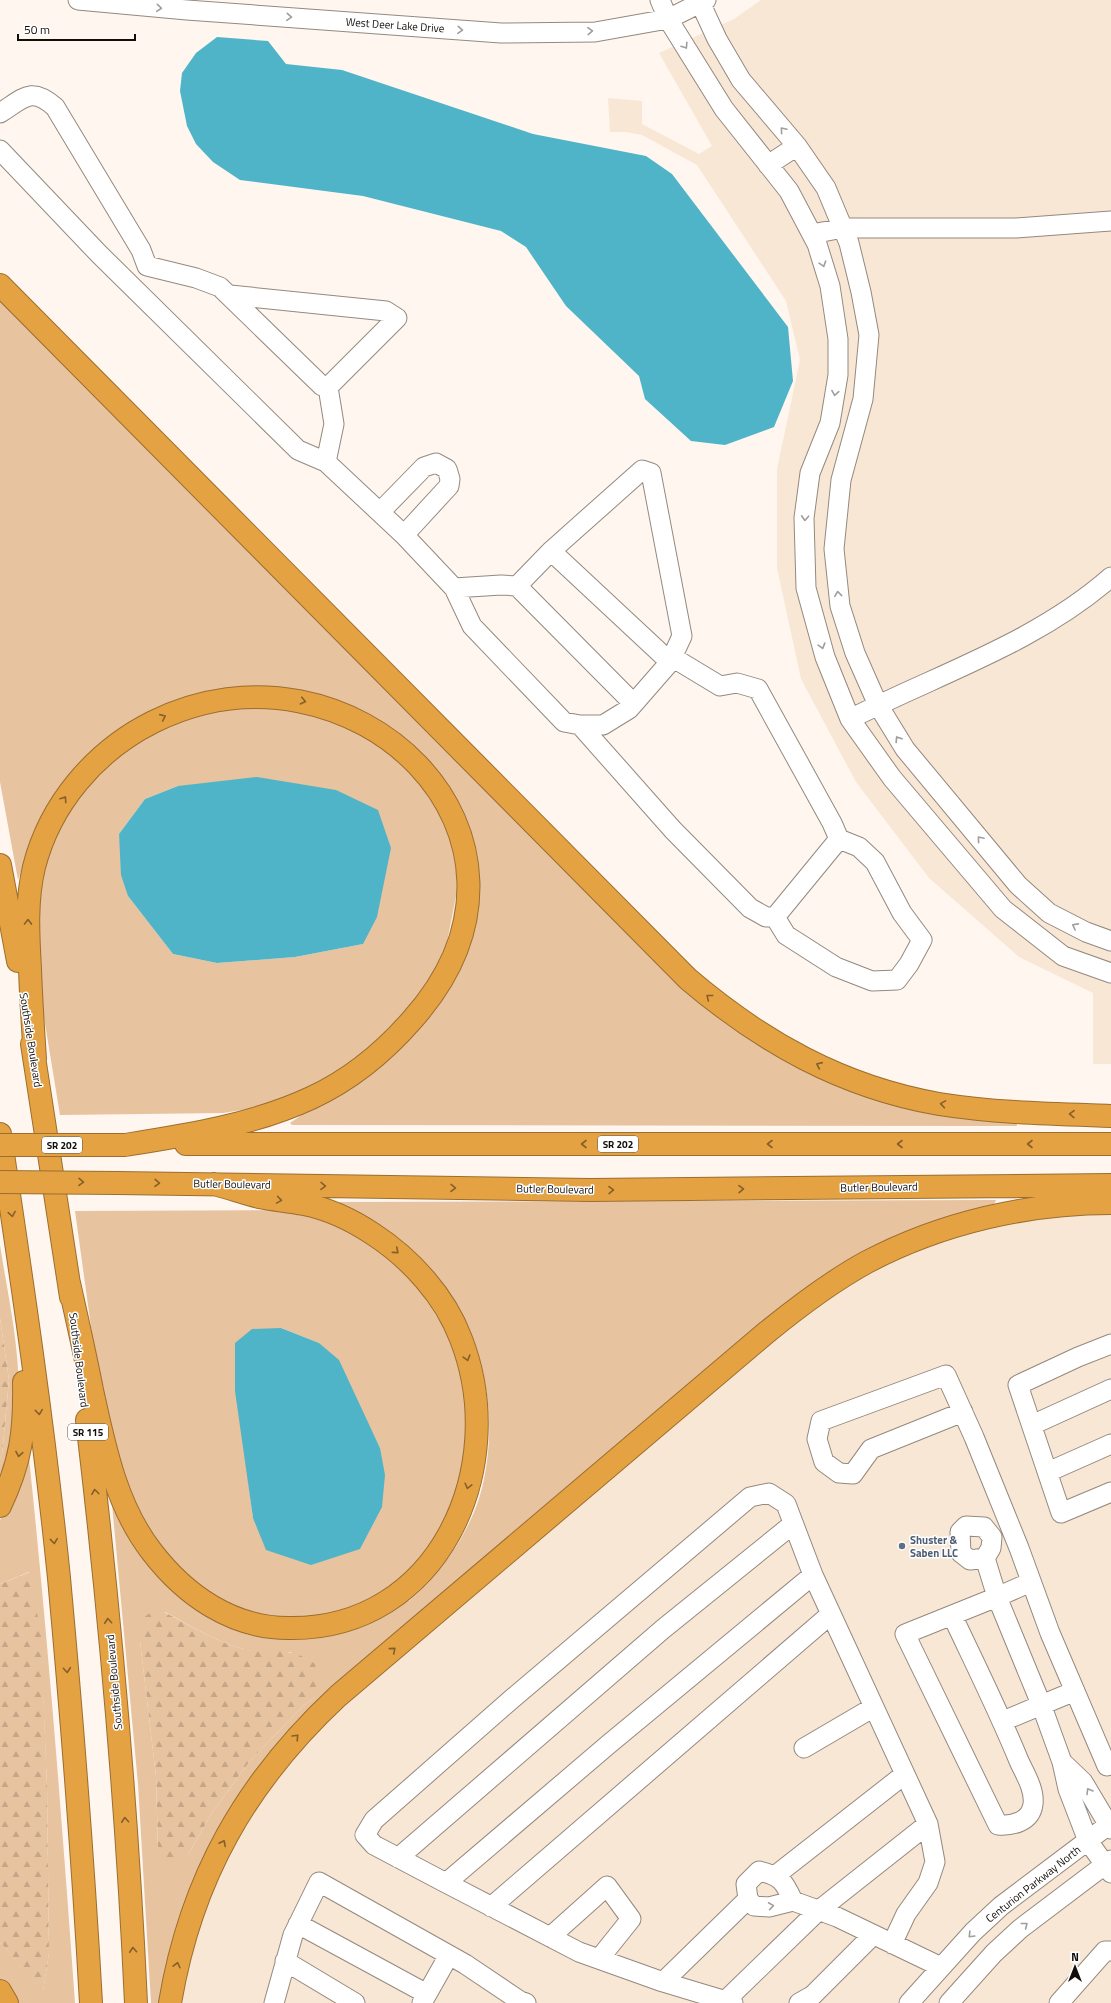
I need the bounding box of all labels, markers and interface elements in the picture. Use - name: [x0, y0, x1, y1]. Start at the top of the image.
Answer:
- one-way arrow: [156, 3, 162, 12]
- one-way arrow: [285, 13, 292, 22]
- street label: West Deer Lake Drive: [345, 14, 445, 36]
- scale bar: [18, 16, 135, 42]
- text: 50 m: [24, 20, 50, 39]
- one-way arrow: [457, 25, 463, 34]
- one-way arrow: [587, 27, 593, 36]
- one-way arrow: [681, 42, 688, 49]
- one-way arrow: [781, 128, 788, 135]
- one-way arrow: [819, 261, 827, 268]
- one-way arrow: [831, 390, 840, 396]
- one-way arrow: [800, 515, 809, 521]
- one-way arrow: [834, 591, 843, 597]
- one-way arrow: [817, 642, 826, 649]
- one-way arrow: [300, 697, 306, 705]
- one-way arrow: [158, 714, 166, 722]
- one-way arrow: [896, 736, 903, 743]
- one-way arrow: [59, 797, 66, 804]
- one-way arrow: [978, 837, 985, 844]
- one-way arrow: [24, 919, 32, 925]
- one-way arrow: [1072, 924, 1079, 931]
- street label: Southside Boulevard: [16, 992, 46, 1089]
- one-way arrow: [706, 995, 713, 1002]
- one-way arrow: [816, 1062, 823, 1070]
- one-way arrow: [939, 1100, 946, 1109]
- one-way arrow: [1069, 1110, 1075, 1119]
- road number: SR 202: [598, 1136, 638, 1152]
- road number: SR 202: [42, 1137, 82, 1153]
- one-way arrow: [581, 1140, 587, 1148]
- one-way arrow: [767, 1140, 773, 1148]
- one-way arrow: [897, 1140, 903, 1148]
- one-way arrow: [1027, 1140, 1033, 1148]
- street label: Butler Boulevard: [193, 1175, 271, 1193]
- one-way arrow: [78, 1178, 84, 1186]
- street label: Butler Boulevard: [840, 1178, 918, 1196]
- one-way arrow: [154, 1179, 160, 1187]
- street label: Butler Boulevard: [516, 1180, 594, 1198]
- one-way arrow: [320, 1182, 326, 1190]
- one-way arrow: [450, 1184, 456, 1192]
- one-way arrow: [738, 1185, 744, 1193]
- one-way arrow: [608, 1186, 614, 1194]
- one-way arrow: [276, 1195, 282, 1204]
- one-way arrow: [7, 1211, 16, 1217]
- one-way arrow: [391, 1247, 399, 1254]
- street label: Southside Boulevard: [65, 1312, 93, 1408]
- one-way arrow: [463, 1354, 471, 1361]
- one-way arrow: [34, 1409, 43, 1415]
- road number: SR 115: [68, 1424, 108, 1440]
- one-way arrow: [16, 1451, 24, 1457]
- one-way arrow: [465, 1483, 473, 1489]
- one-way arrow: [91, 1489, 100, 1495]
- place label: Shuster & Saben LLC: [910, 1532, 958, 1561]
- one-way arrow: [50, 1538, 59, 1544]
- marker: Shuster & Saben LLC: [897, 1541, 907, 1551]
- one-way arrow: [103, 1618, 112, 1624]
- street label: Southside Boulevard: [102, 1634, 126, 1730]
- one-way arrow: [388, 1647, 396, 1654]
- one-way arrow: [62, 1667, 71, 1673]
- one-way arrow: [292, 1734, 299, 1742]
- one-way arrow: [1086, 1788, 1093, 1795]
- one-way arrow: [120, 1817, 129, 1823]
- one-way arrow: [218, 1840, 225, 1847]
- street label: Centurion Parkway North: [982, 1842, 1084, 1926]
- one-way arrow: [768, 1902, 774, 1911]
- one-way arrow: [1020, 1923, 1027, 1930]
- one-way arrow: [968, 1930, 976, 1938]
- one-way arrow: [129, 1947, 138, 1953]
- north arrow: [1055, 1947, 1095, 1987]
- text: N: [1071, 1949, 1079, 1965]
- one-way arrow: [173, 1961, 181, 1968]

